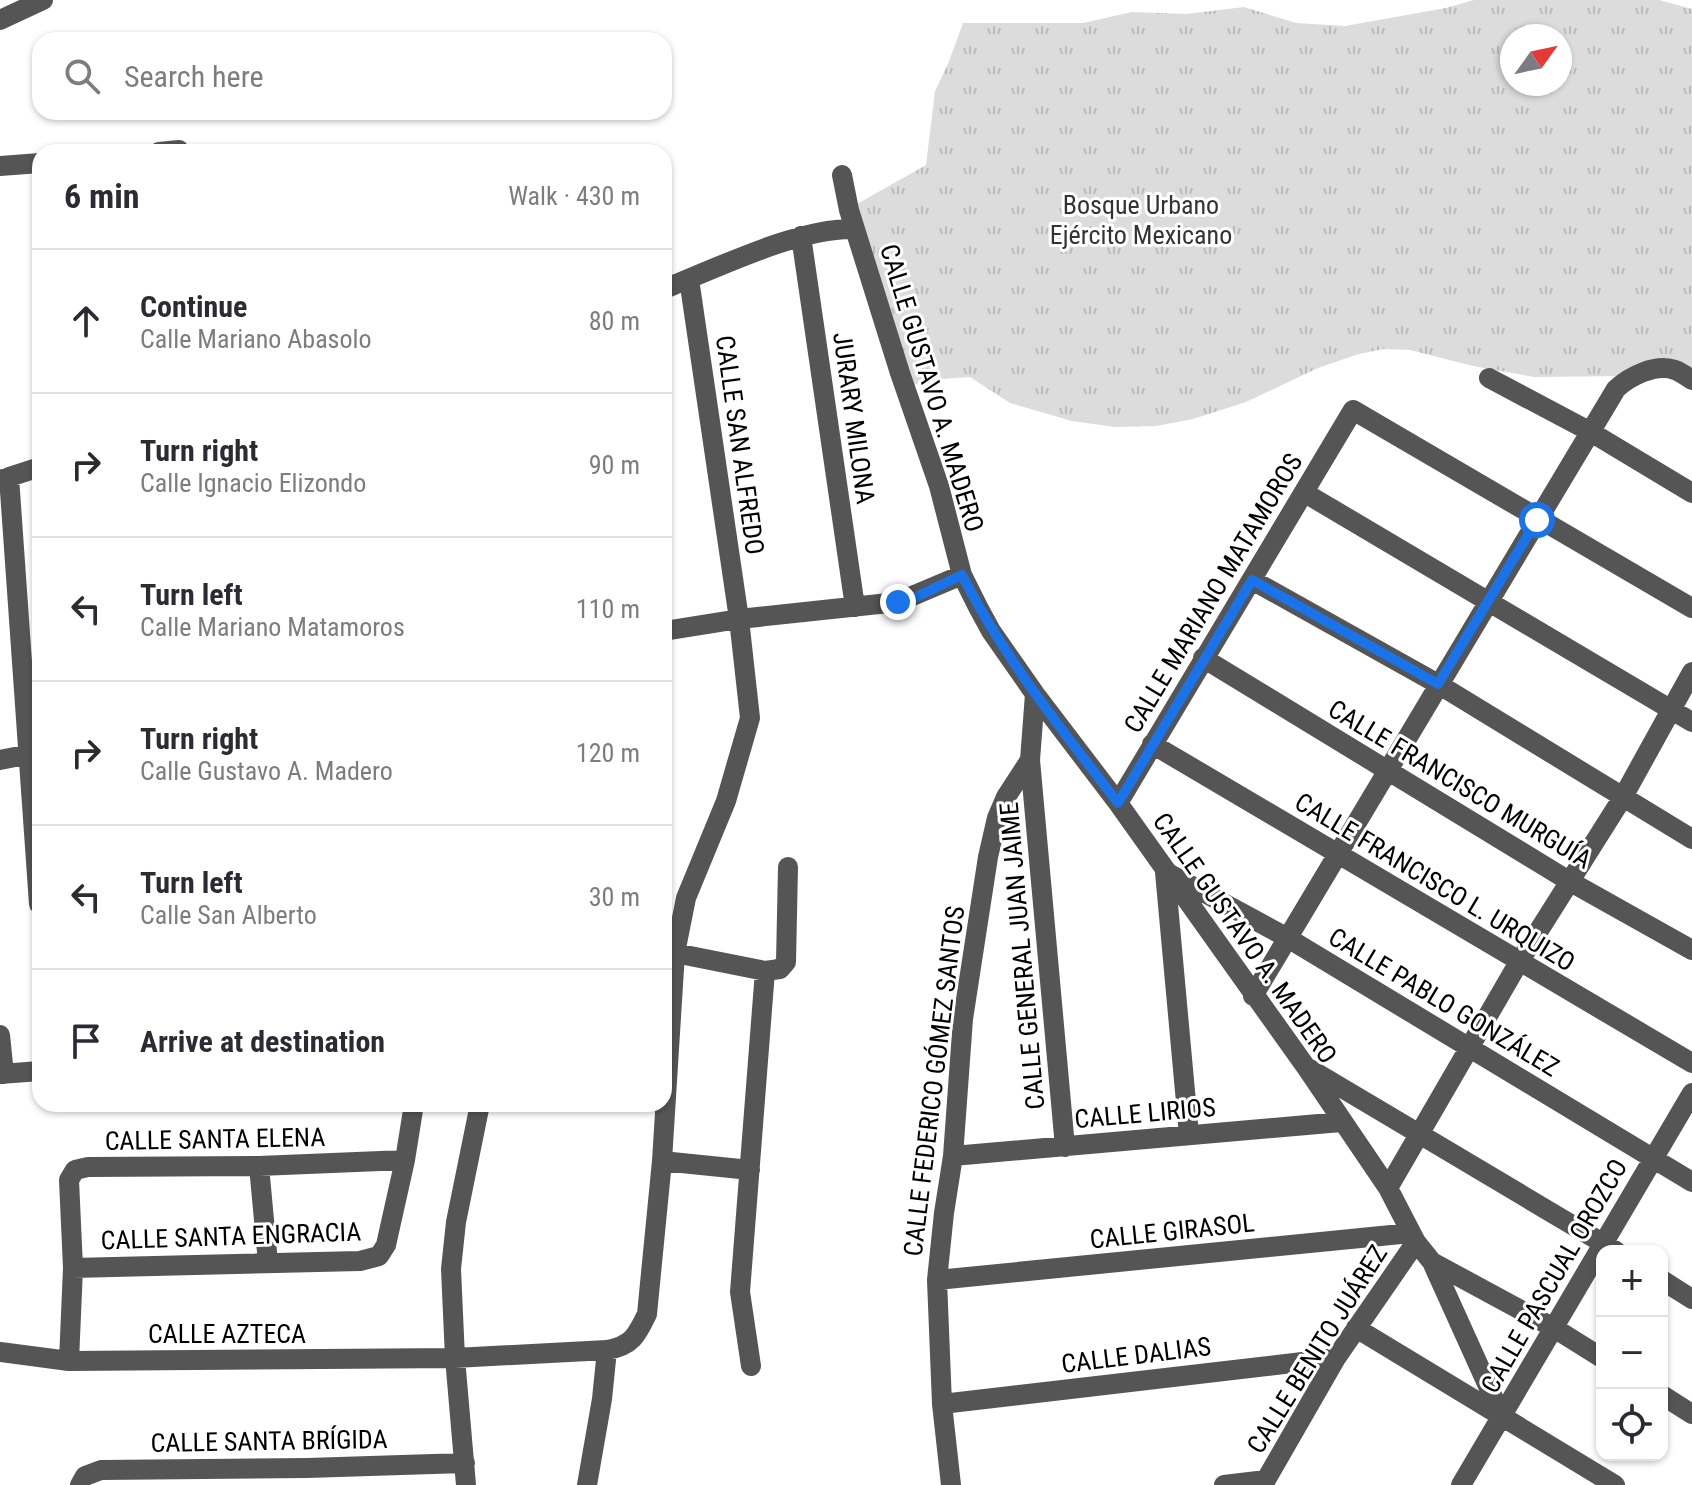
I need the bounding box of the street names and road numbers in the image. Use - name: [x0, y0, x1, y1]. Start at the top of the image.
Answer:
- street label: CALLE GUSTAVO A. MADERO: [874, 241, 990, 535]
- street label: JURARY MILONA: [827, 330, 881, 506]
- street label: CALLE SAN ALFREDO: [710, 334, 770, 556]
- street label: CALLE MARIANO MATAMOROS: [1118, 448, 1308, 738]
- street label: CALLE FRANCISCO MURGUÍA: [1323, 693, 1597, 875]
- street label: CALLE FRANCISCO L. URQUIZO: [1290, 786, 1580, 978]
- street label: CALLE GENERAL JUAN JAIME: [994, 801, 1050, 1111]
- street label: CALLE GUSTAVO A. MADERO: [1147, 807, 1343, 1069]
- street label: CALLE FEDERICO GÓMEZ SANTOS: [898, 904, 970, 1258]
- street label: CALLE PABLO GONZÁLEZ: [1324, 921, 1564, 1083]
- street label: CALLE LIRIOS: [1073, 1092, 1217, 1134]
- street label: CALLE SANTA ELENA: [104, 1122, 326, 1156]
- street label: CALLE PASCUAL OROZCO: [1475, 1154, 1633, 1398]
- street label: CALLE GIRASOL: [1088, 1207, 1256, 1255]
- street label: CALLE SANTA ENGRACIA: [100, 1216, 362, 1256]
- street label: CALLE BENITO JUÁREZ: [1241, 1239, 1393, 1459]
- street label: CALLE AZTECA: [148, 1319, 306, 1349]
- street label: CALLE DALIAS: [1059, 1331, 1213, 1379]
- street label: CALLE SANTA BRÍGIDA: [150, 1424, 388, 1458]

